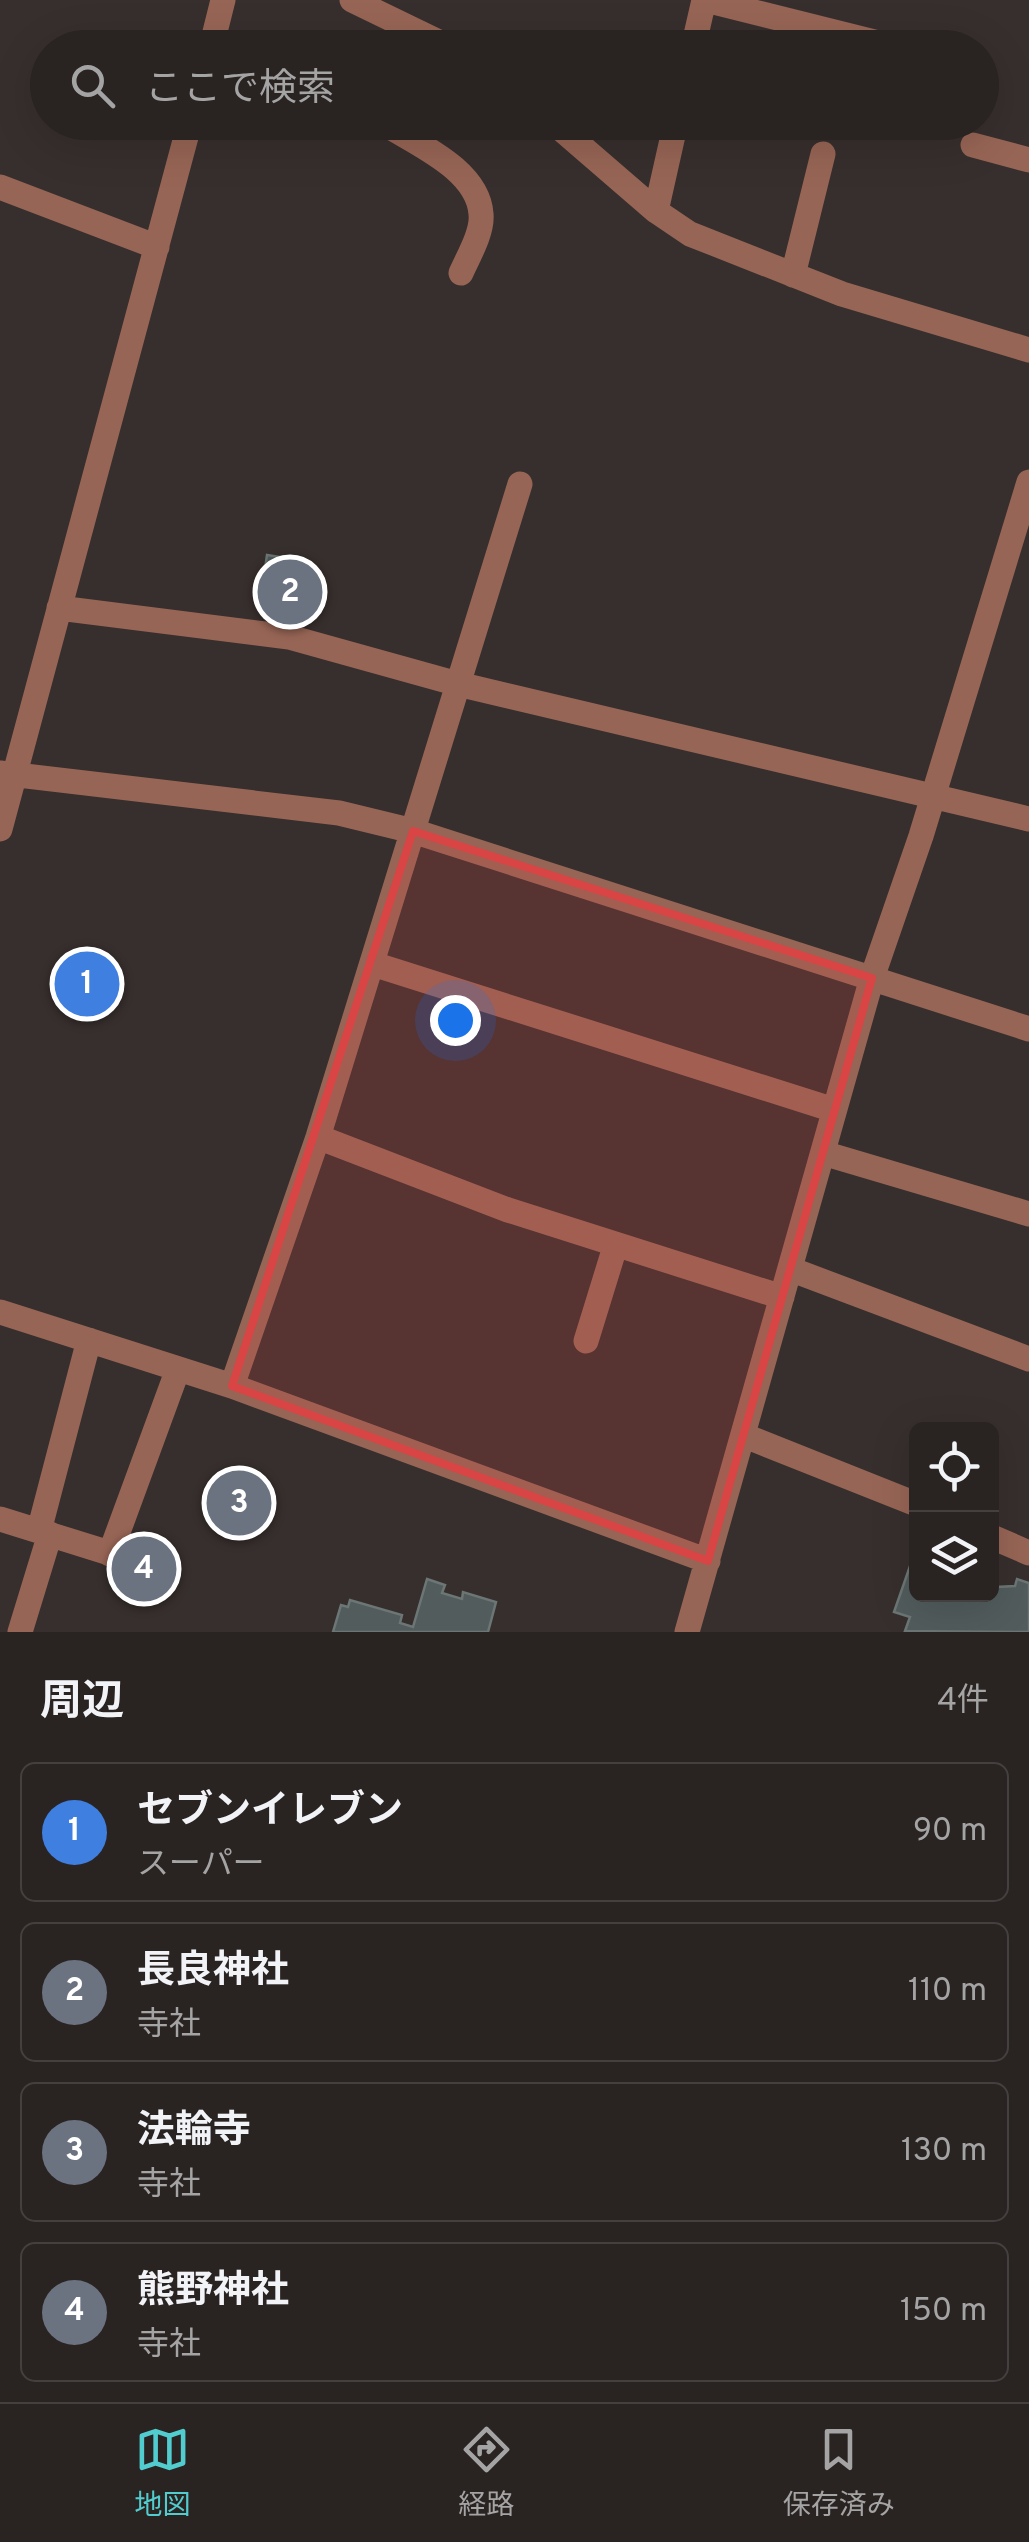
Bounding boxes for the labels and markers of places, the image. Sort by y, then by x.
pin: 2 [258,554,322,630]
pin: 1 [54,946,120,1022]
pin: 3 [206,1466,272,1540]
pin: 4 [112,1532,176,1606]

